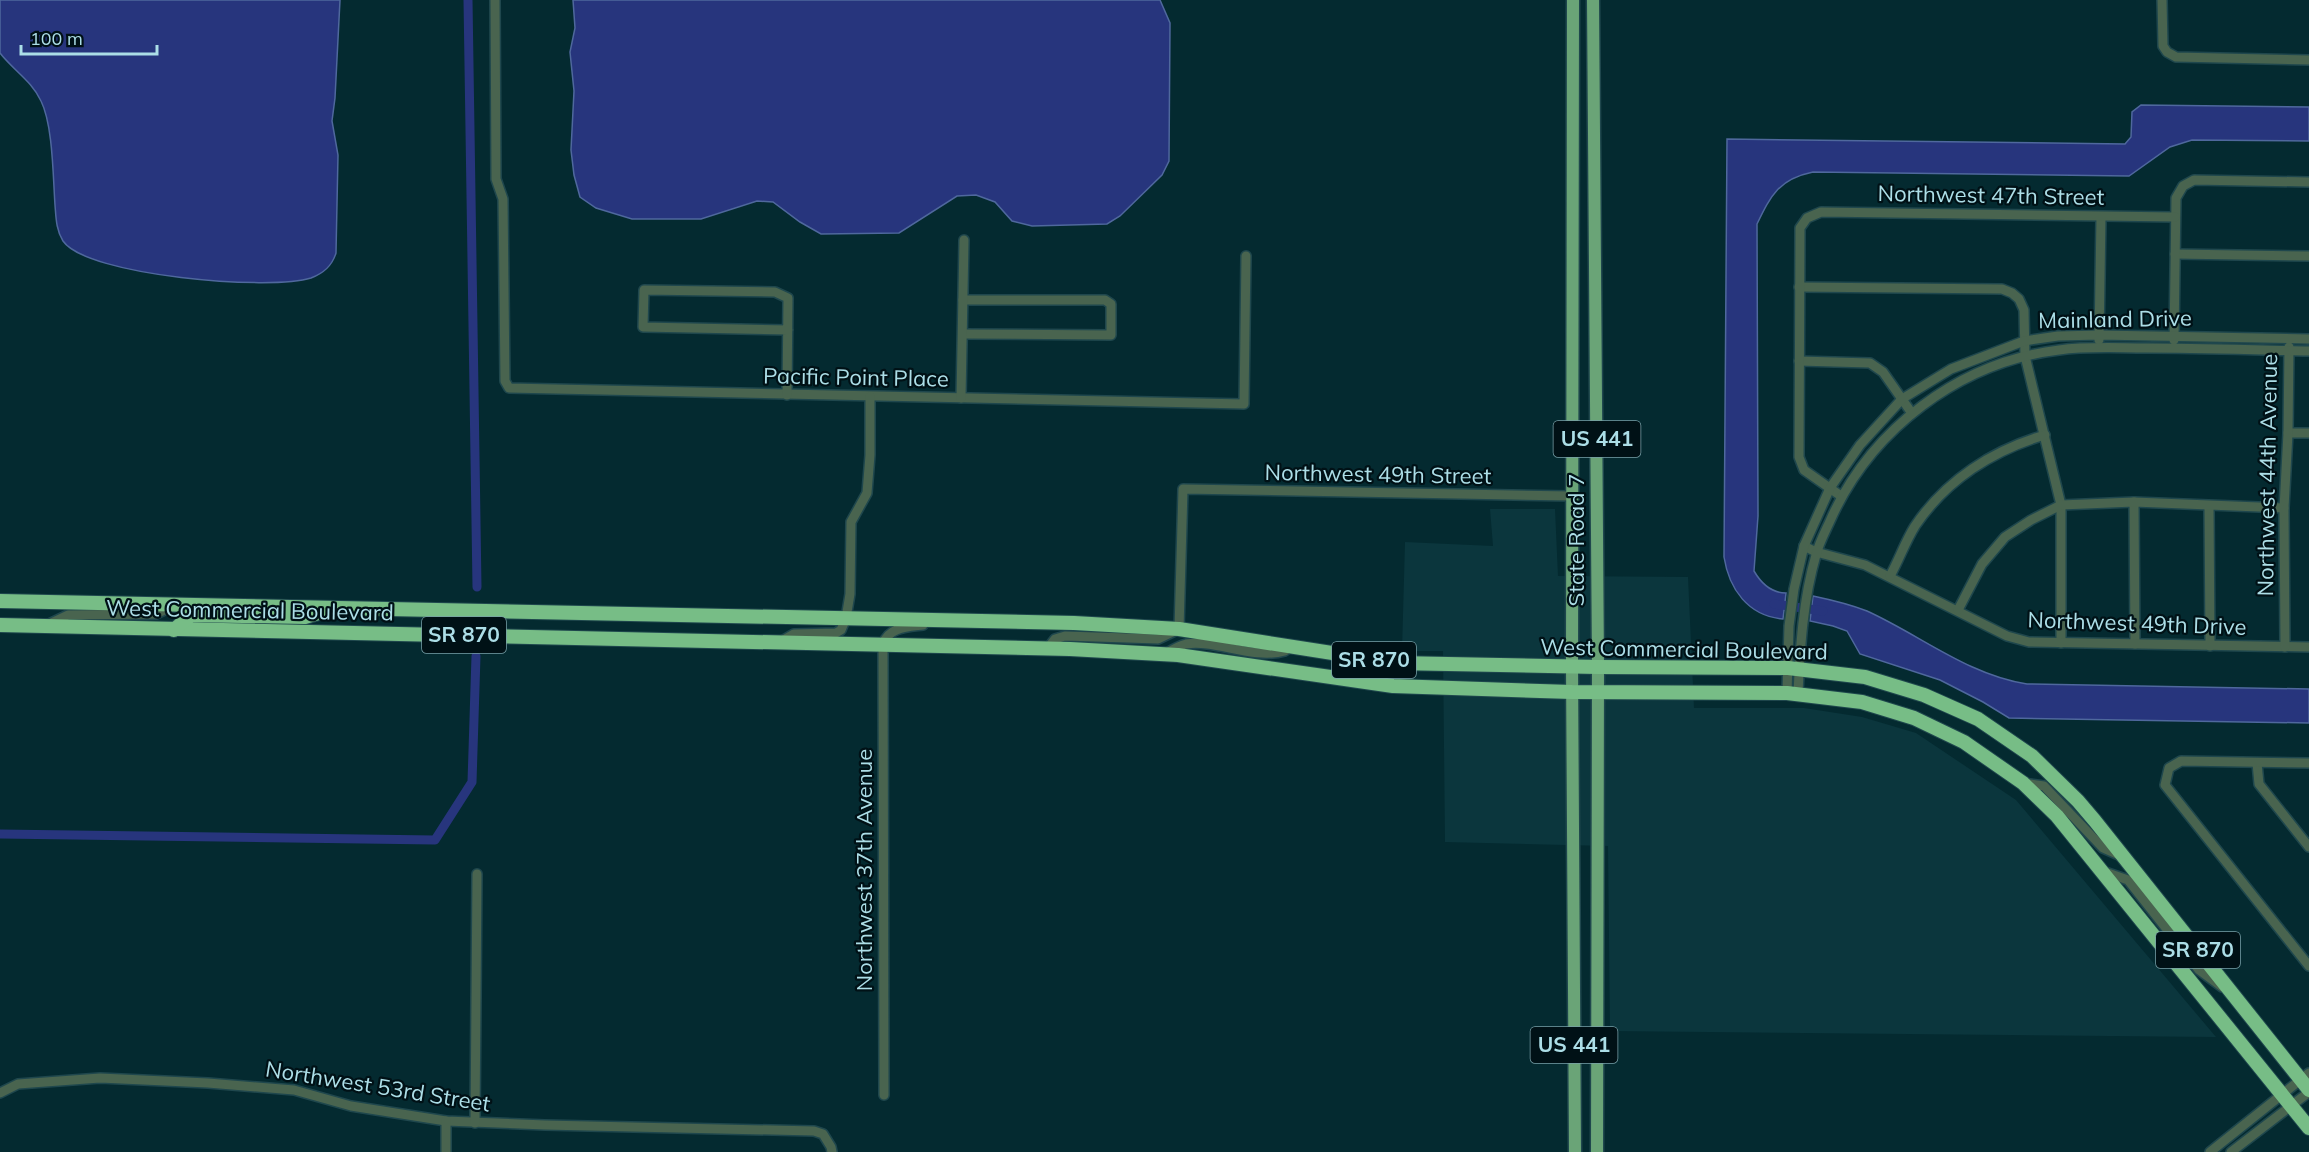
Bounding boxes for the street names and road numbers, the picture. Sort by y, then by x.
street label: Northwest 47th Street [1877,179,2105,211]
street label: Mainland Drive [2038,304,2192,334]
street label: Northwest 44th Avenue [2251,353,2283,597]
street label: Pacific Point Place [763,361,949,393]
road number: US 441 [1554,421,1640,457]
street label: Northwest 49th Street [1264,458,1492,490]
street label: State Road 7 [1562,474,1590,606]
street label: West Commercial Boulevard [106,593,394,627]
street label: Northwest 49th Drive [2027,605,2247,641]
road number: SR 870 [422,617,506,653]
street label: West Commercial Boulevard [1540,632,1828,666]
road number: SR 870 [1332,642,1416,678]
street label: Northwest 37th Avenue [850,749,878,991]
road number: SR 870 [2156,932,2240,968]
road number: US 441 [1530,1027,1618,1063]
street label: Northwest 53rd Street [264,1054,493,1118]

